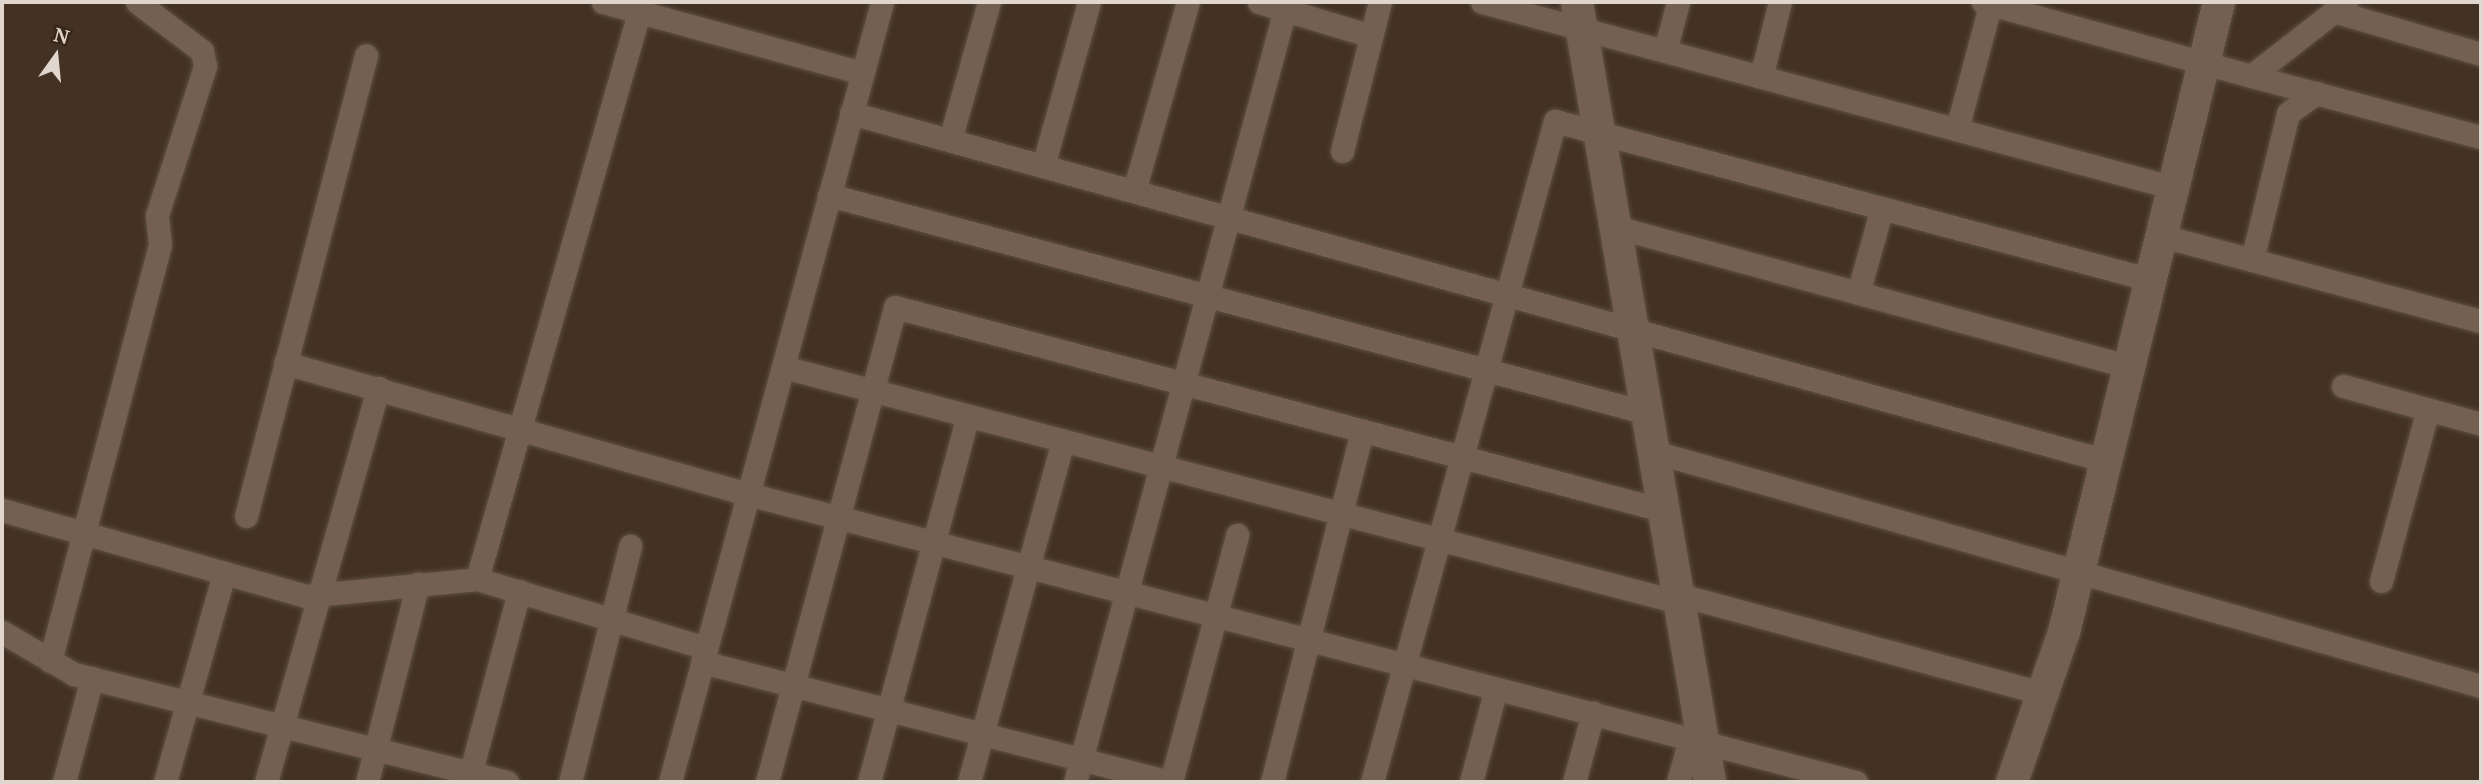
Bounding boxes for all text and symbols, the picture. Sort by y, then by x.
north arrow [21,21,91,91]
text: N [51,21,72,50]

